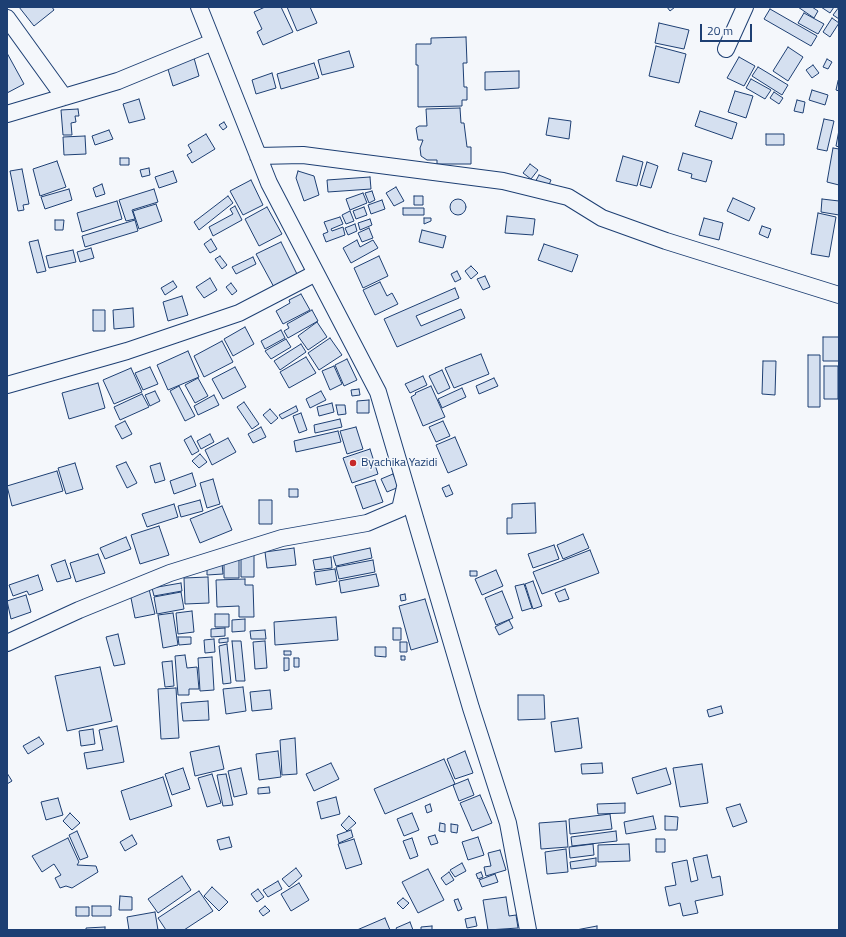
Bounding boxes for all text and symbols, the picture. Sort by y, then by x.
scale bar [702,16,754,42]
text: 20 m [707,21,733,40]
place label: Byachika Yazidi [361,456,437,470]
marker: Byachika Yazidi [348,458,358,468]

